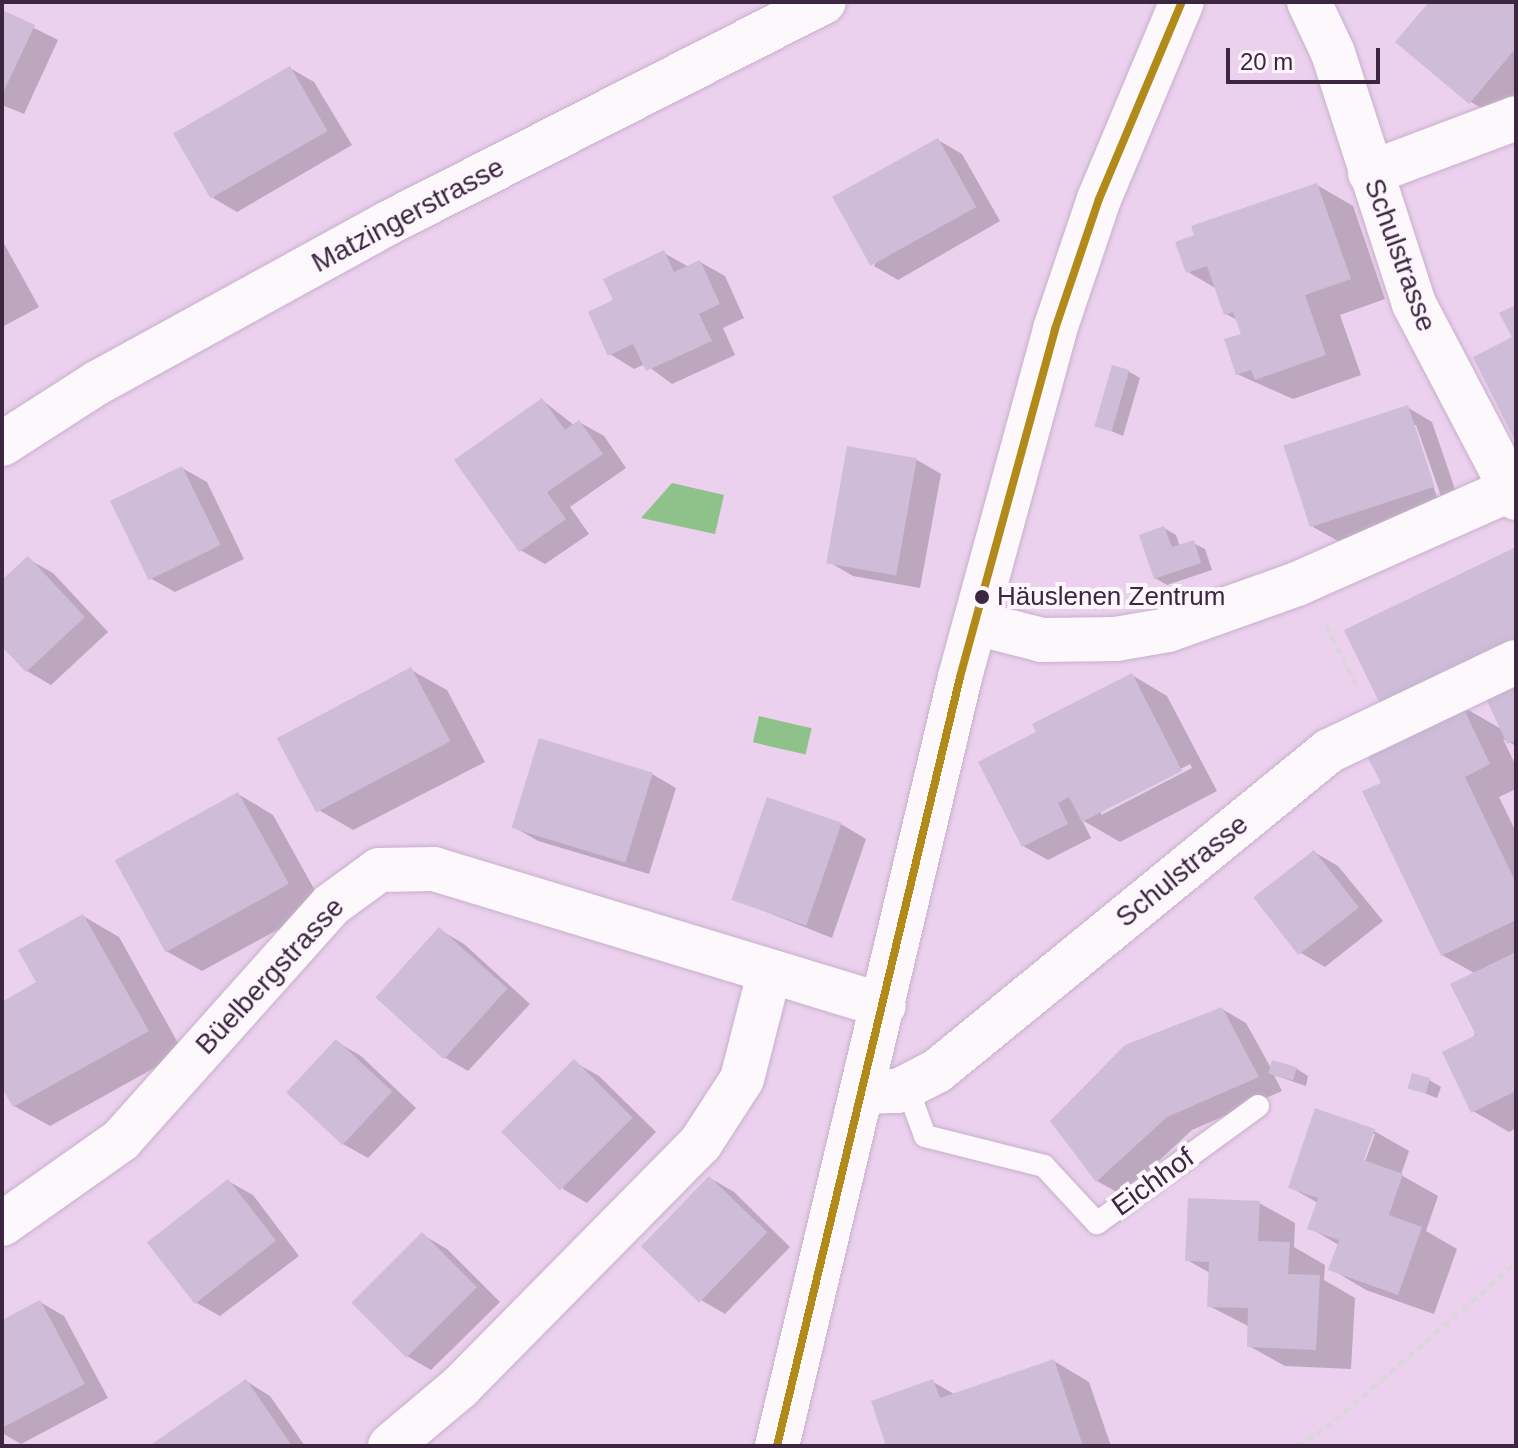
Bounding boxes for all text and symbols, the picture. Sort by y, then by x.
scale bar [1230,32,1384,82]
text: 20 m [1240,48,1293,75]
street label: Matzingerstrasse [306,150,510,280]
street label: Schulstrasse [1357,174,1443,336]
place label: Häuslenen Zentrum [997,581,1225,613]
marker: Häuslenen Zentrum [974,589,990,605]
street label: Schulstrasse [1109,808,1255,934]
street label: Büelbergstrasse [189,891,351,1061]
street label: Eichhof [1105,1141,1201,1223]

